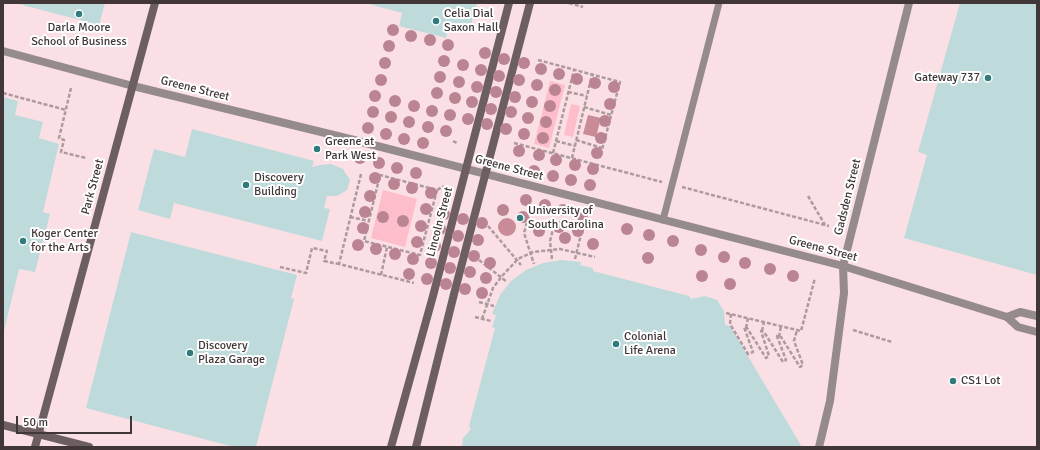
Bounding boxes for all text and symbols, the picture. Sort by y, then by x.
place label: Celia Dial Saxon Hall [444,7,499,35]
marker: Darla Moore School of Business [74,9,84,19]
marker: Celia Dial Saxon Hall [431,16,441,26]
place label: Darla Moore School of Business [31,21,127,49]
place label: Gateway 737 [914,71,980,85]
marker: Gateway 737 [983,73,993,83]
street label: Greene Street [159,74,231,104]
place label: Greene at Park West [325,135,376,163]
marker: Greene at Park West [312,144,322,154]
street label: Greene Street [473,152,545,184]
street label: Gadsden Street [832,157,864,237]
street label: Park Street [79,158,107,216]
place label: Discovery Building [254,171,304,199]
marker: Discovery Building [241,180,251,190]
street label: Lincoln Street [424,186,456,258]
place label: University of South Carolina [528,204,604,232]
marker: University of South Carolina [515,213,525,223]
place label: Koger Center for the Arts [31,227,98,255]
street label: Greene Street [787,233,859,265]
marker: Koger Center for the Arts [18,236,28,246]
place label: Colonial Life Arena [624,330,676,358]
place label: Discovery Plaza Garage [198,339,265,367]
marker: Colonial Life Arena [611,339,621,349]
marker: Discovery Plaza Garage [185,348,195,358]
place label: CS1 Lot [961,374,1000,388]
marker: CS1 Lot [948,376,958,386]
scale bar [18,408,134,434]
text: 50 m [23,415,48,430]

